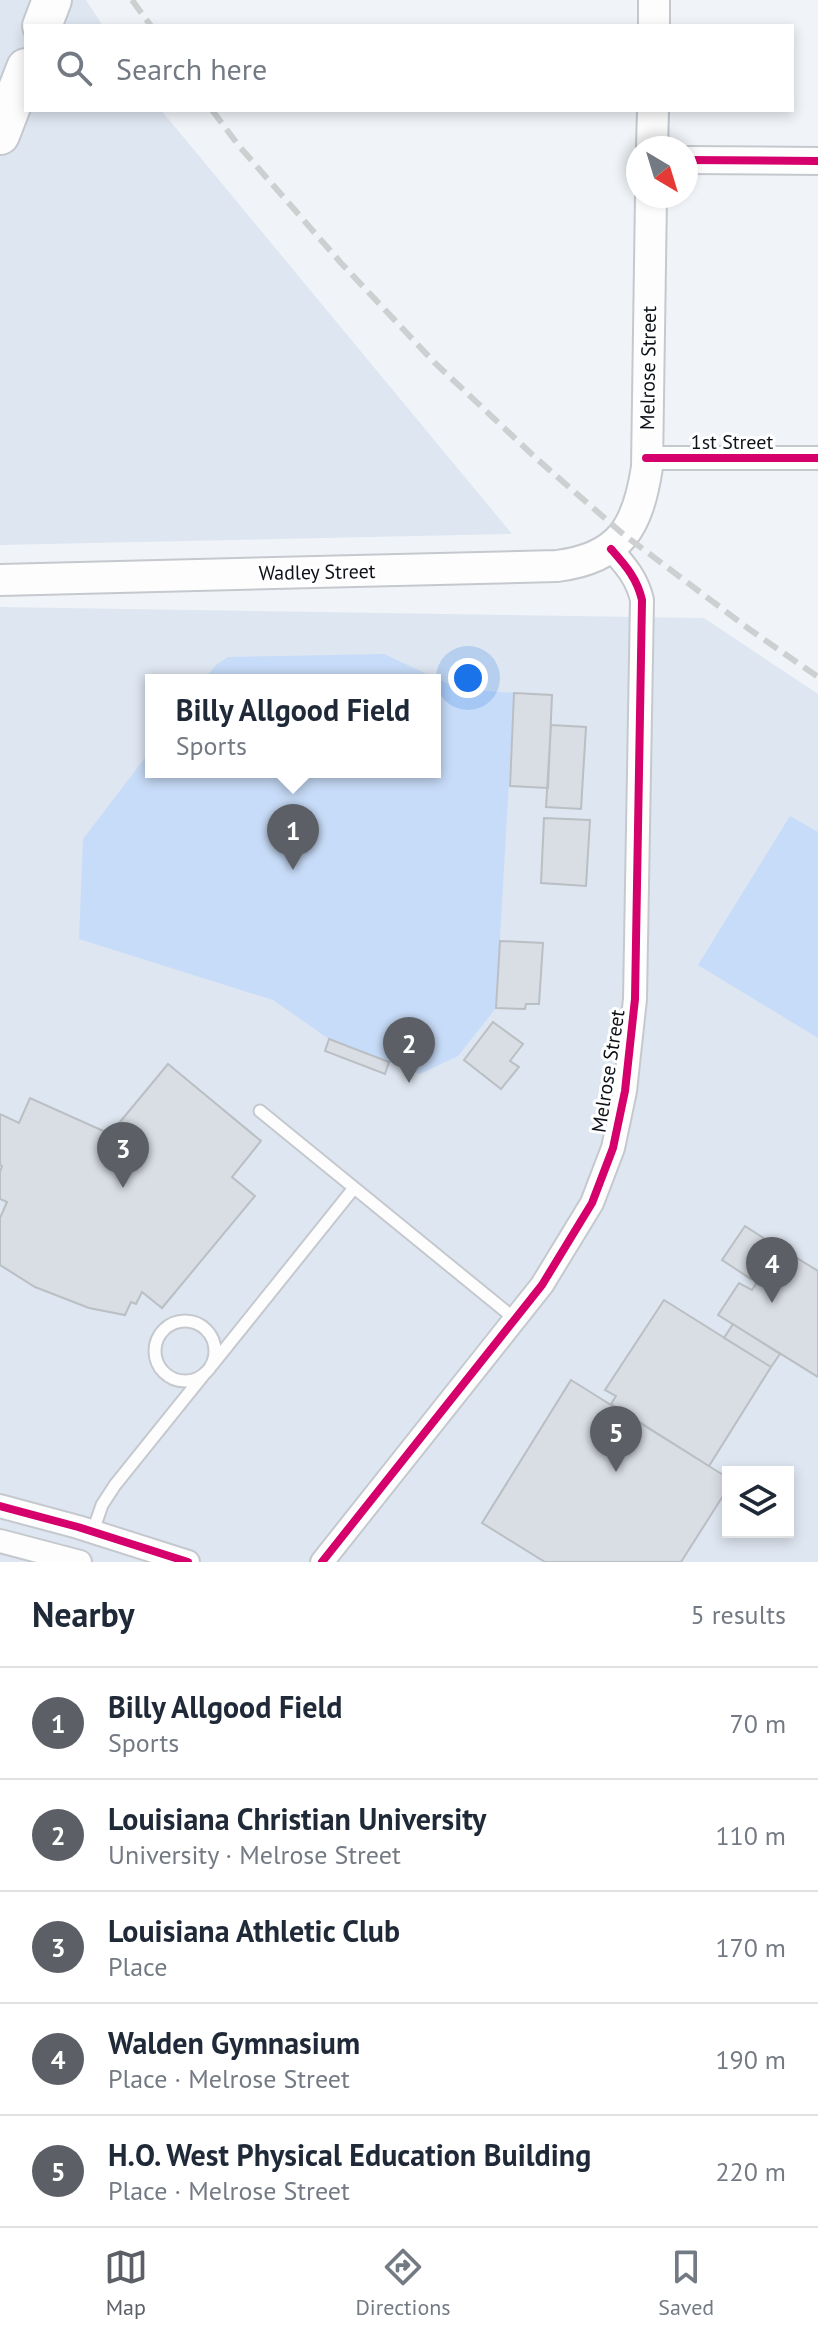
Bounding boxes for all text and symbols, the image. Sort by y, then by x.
search box [24,24,794,112]
icon: search [52,46,96,90]
text: Search here [116,49,267,88]
north arrow [626,136,698,208]
street label: Melrose Street [634,305,662,430]
street label: 1st Street [691,429,773,455]
street label: Wadley Street [258,558,376,586]
your location [448,658,488,698]
popup [145,674,441,778]
text: Billy Allgood Field [176,690,410,729]
text: Sports [176,729,247,762]
pin: 1 [267,804,319,870]
street label: Melrose Street [585,1007,631,1134]
pin: 2 [383,1017,435,1083]
pin: 3 [97,1122,149,1188]
pin: 4 [746,1237,798,1303]
pin: 5 [590,1406,642,1472]
map controls [722,1466,794,1538]
button: layers [722,1466,794,1538]
text: Nearby [32,1592,134,1636]
text: 5 results [691,1598,786,1631]
text: Billy Allgood Field [108,1687,342,1726]
text: 1 [51,1707,65,1740]
text: 70 m [730,1707,786,1740]
text: Sports [108,1726,179,1759]
text: Louisiana Christian University [108,1799,486,1838]
text: 2 [51,1819,65,1852]
text: 110 m [715,1819,786,1852]
text: University · Melrose Street [108,1838,401,1871]
text: Louisiana Athletic Club [108,1911,400,1950]
text: 3 [51,1931,65,1964]
text: 170 m [715,1931,786,1964]
text: Place [108,1950,167,1983]
text: Walden Gymnasium [108,2023,360,2062]
text: 4 [51,2043,65,2076]
text: 190 m [715,2043,786,2076]
text: Place · Melrose Street [108,2062,350,2095]
text: H.O. West Physical Education Building [108,2135,591,2174]
text: 5 [51,2155,65,2188]
text: 220 m [715,2155,786,2188]
text: Place · Melrose Street [108,2174,350,2207]
tab: Map [104,2245,148,2321]
tab: Directions [355,2245,451,2321]
tab: Saved [658,2245,714,2321]

